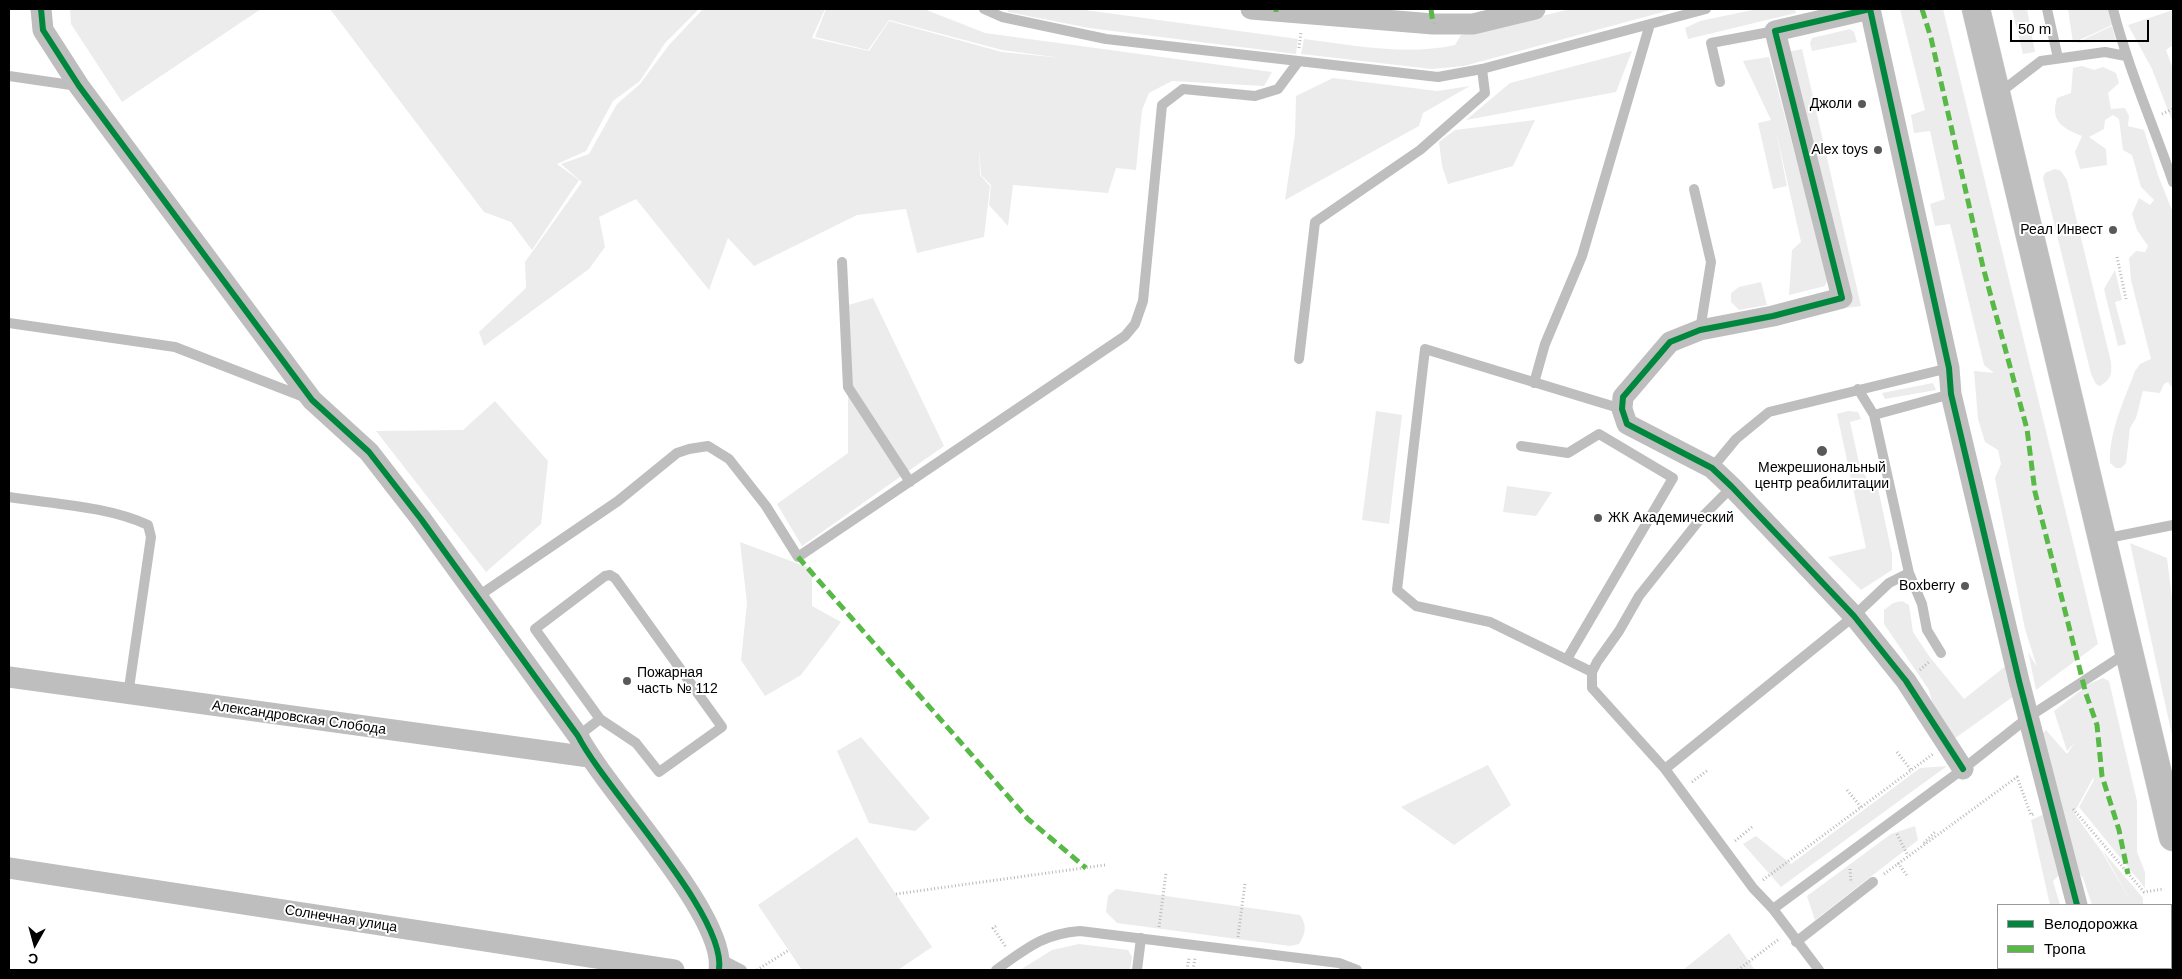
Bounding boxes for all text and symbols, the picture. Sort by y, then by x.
scale bar [2012,10,2151,42]
text: 50 m [2018,20,2051,37]
place label: Джоли [1810,96,1852,112]
marker: Джоли [1856,98,1868,110]
place label: Alex toys [1811,142,1868,158]
marker: Alex toys [1872,144,1884,156]
place label: Реал Инвест [2020,222,2103,238]
marker: Реал Инвест [2107,224,2119,236]
marker: Межрешиональный центр реабилитации [1815,444,1829,458]
place label: Межрешиональный центр реабилитации [1755,460,1889,492]
place label: ЖК Академический [1608,510,1734,526]
marker: ЖК Академический [1592,512,1604,524]
place label: Boxberry [1899,578,1955,594]
marker: Boxberry [1959,580,1971,592]
place label: Пожарная часть № 112 [637,665,718,698]
marker: Пожарная часть № 112 [621,675,633,687]
street label: Александровская Слобода [211,697,387,739]
street label: Солнечная улица [284,902,398,936]
legend [1997,904,2172,969]
text: Велодорожка [2044,915,2138,932]
north arrow [10,919,60,969]
text: Тропа [2044,940,2085,957]
text: С [27,950,39,967]

